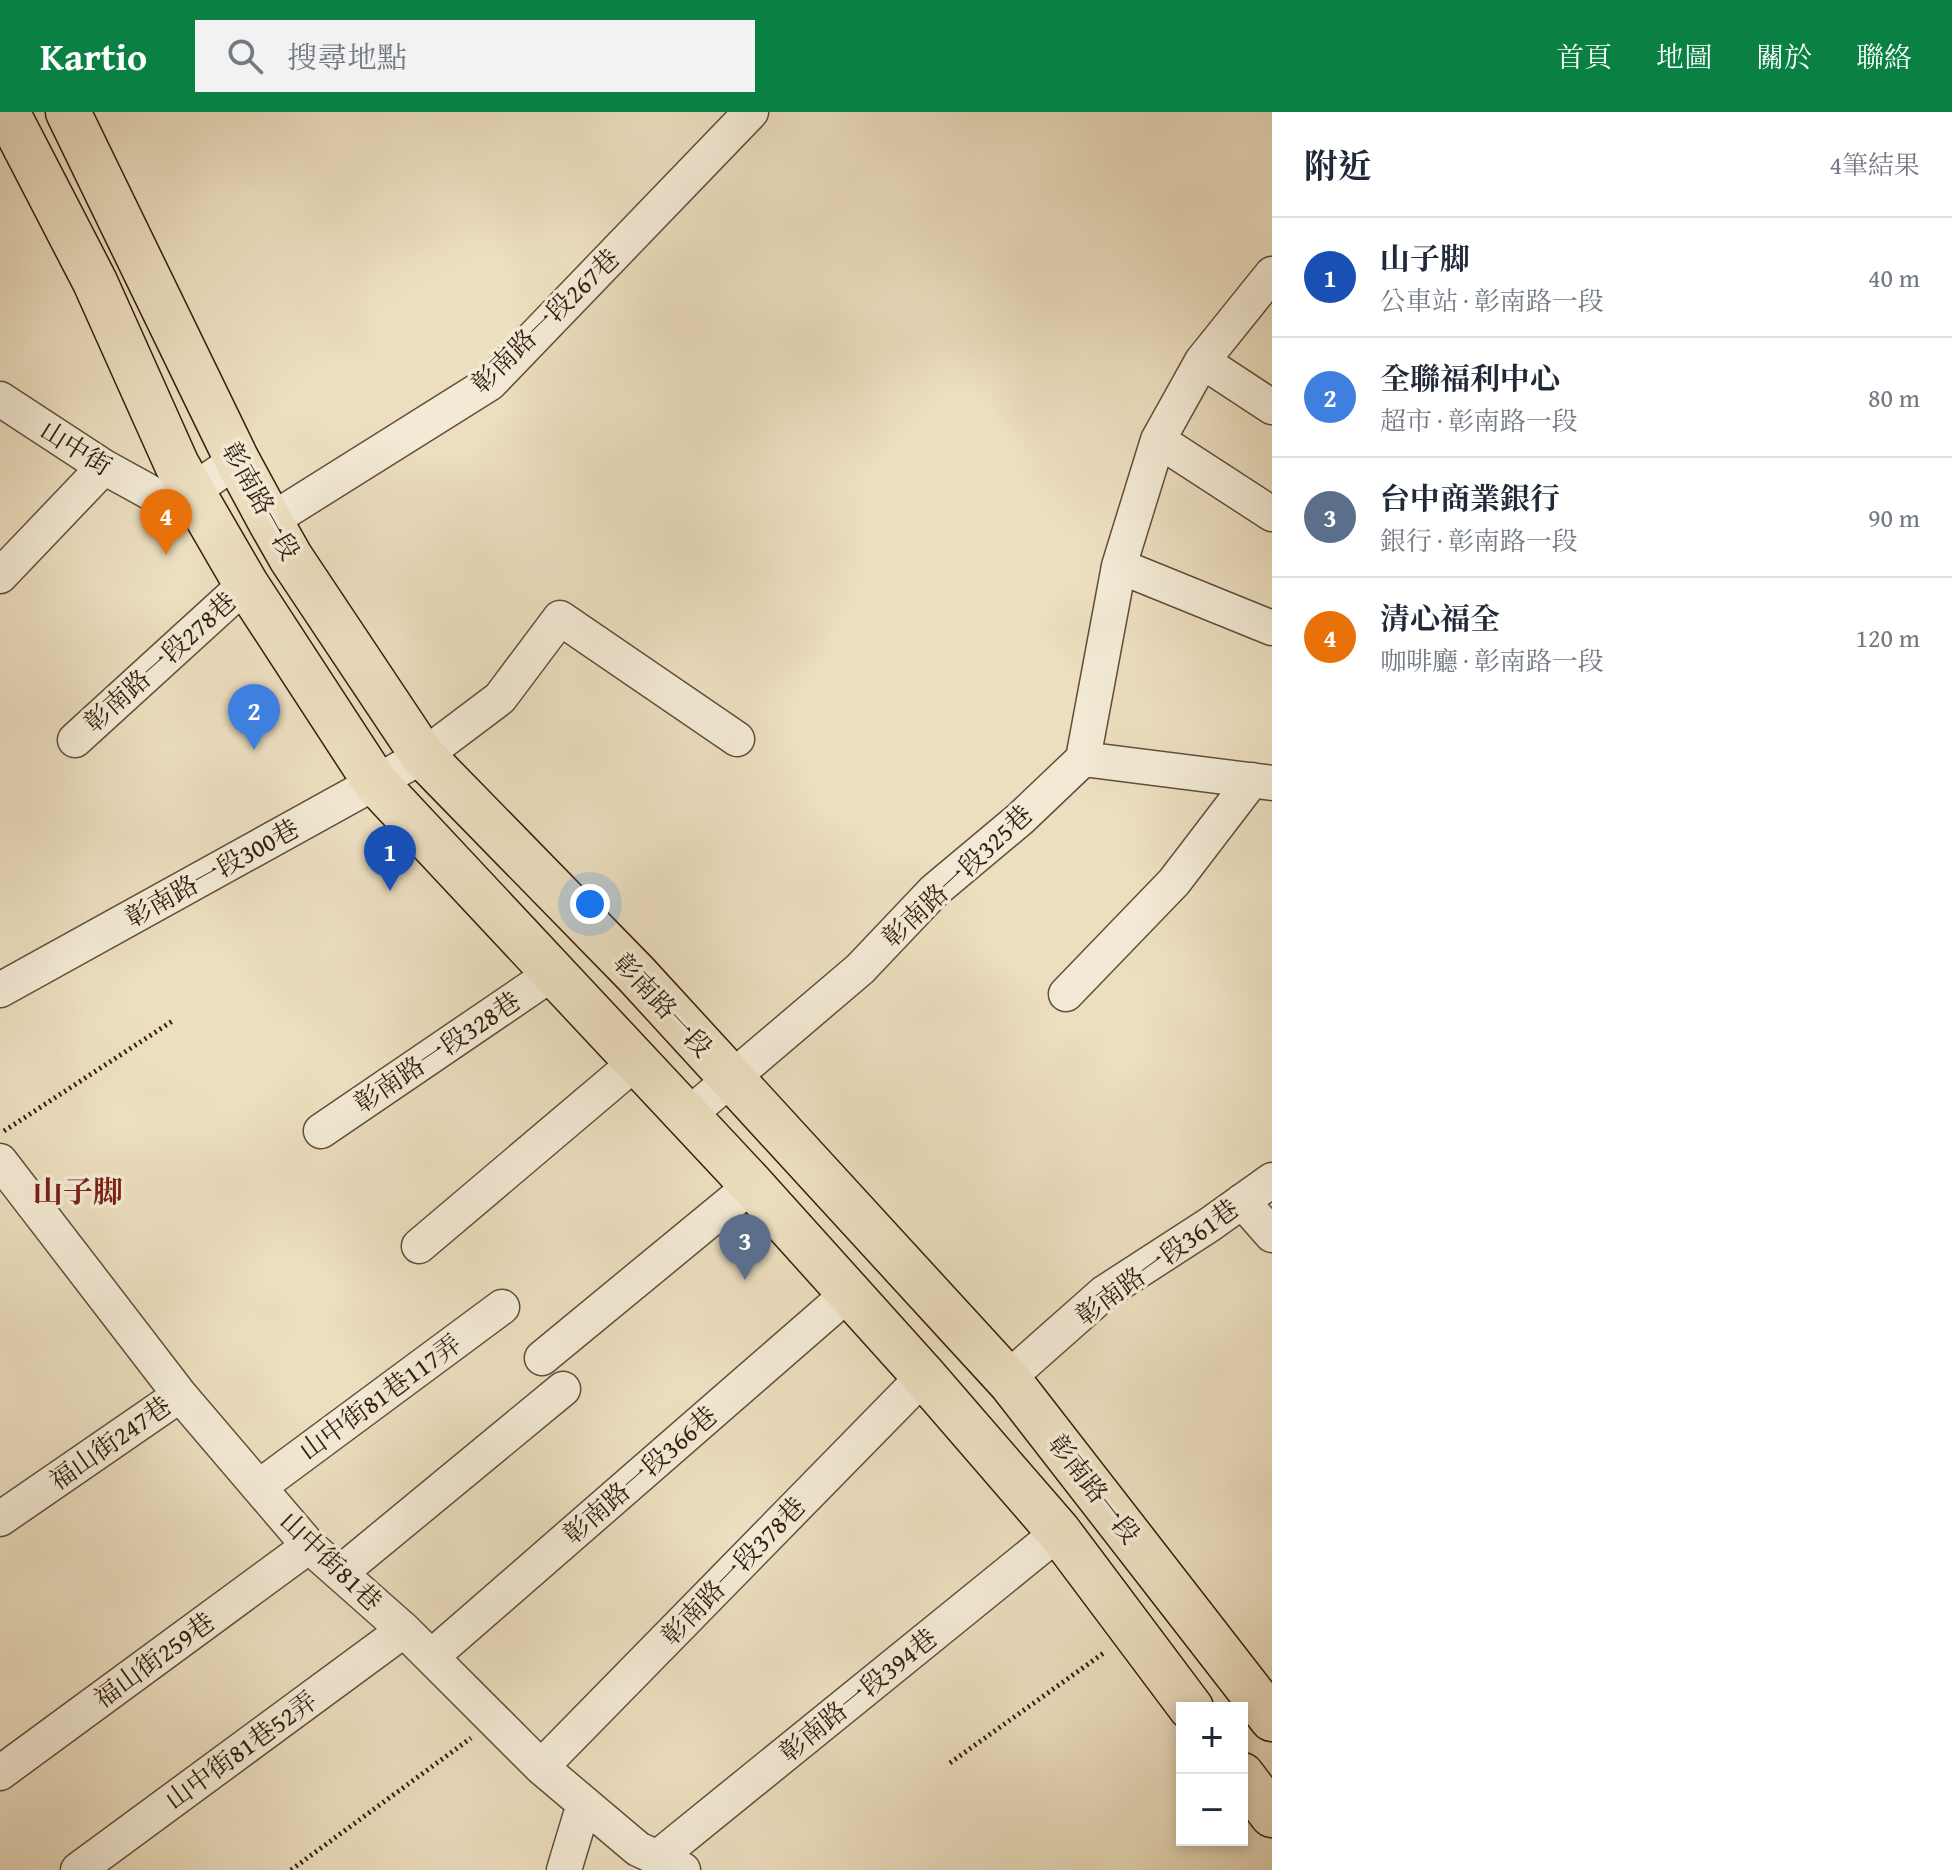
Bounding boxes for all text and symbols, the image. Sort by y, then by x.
search box [195,20,755,92]
text: Kartio [40,28,147,84]
icon: search [223,34,267,78]
text: 搜尋地點 [287,35,407,79]
text: 首頁 [1556,36,1612,77]
text: 地圖 [1656,36,1712,77]
text: 關於 [1756,36,1812,77]
text: 聯絡 [1856,36,1912,77]
text: 附近 [1304,141,1372,190]
text: 4筆結果 [1829,145,1920,184]
text: 山子脚 [1380,236,1470,280]
street label: 彰南路一段267巷 [461,239,628,402]
text: 1 [1323,258,1337,297]
text: 40 m [1868,258,1920,297]
text: 公車站 · 彰南路一段 [1380,281,1604,320]
text: 全聯福利中心 [1380,356,1560,400]
text: 2 [1323,378,1337,417]
text: 80 m [1868,378,1920,417]
text: 超市 · 彰南路一段 [1380,401,1578,440]
street label: 山中街 [33,410,120,485]
street label: 彰南路一段 [213,434,310,567]
text: 台中商業銀行 [1380,476,1560,520]
pin: 4 [140,489,192,555]
text: 3 [1323,498,1337,537]
text: 90 m [1868,498,1920,537]
text: 銀行 · 彰南路一段 [1380,521,1578,560]
street label: 彰南路一段278巷 [75,582,245,741]
text: 清心福全 [1380,596,1500,640]
text: 4 [1323,618,1337,657]
text: 120 m [1855,618,1920,657]
text: 咖啡廳 · 彰南路一段 [1380,641,1604,680]
pin: 2 [228,684,280,750]
street label: 彰南路一段325巷 [873,795,1041,956]
street label: 彰南路一段300巷 [118,809,306,937]
pin: 1 [364,825,416,891]
your location [570,884,610,924]
street label: 彰南路一段 [605,944,722,1066]
street label: 彰南路一段328巷 [346,981,528,1122]
district label: 山子脚 [33,1169,123,1213]
street label: 彰南路一段361巷 [1067,1189,1246,1334]
pin: 3 [719,1214,771,1280]
street label: 山中街81巷117弄 [290,1324,469,1469]
street label: 福山街247巷 [41,1386,179,1499]
street label: 彰南路一段366巷 [554,1396,726,1553]
street label: 彰南路一段 [1039,1425,1150,1552]
street label: 彰南路一段378巷 [651,1487,814,1654]
street label: 山中街81巷 [271,1502,391,1619]
street label: 福山街259巷 [85,1602,222,1717]
street label: 彰南路一段394巷 [770,1619,945,1771]
street label: 山中街81巷52弄 [156,1681,325,1818]
map controls [1176,1702,1248,1846]
button: + [1176,1702,1248,1774]
button: − [1176,1774,1248,1846]

